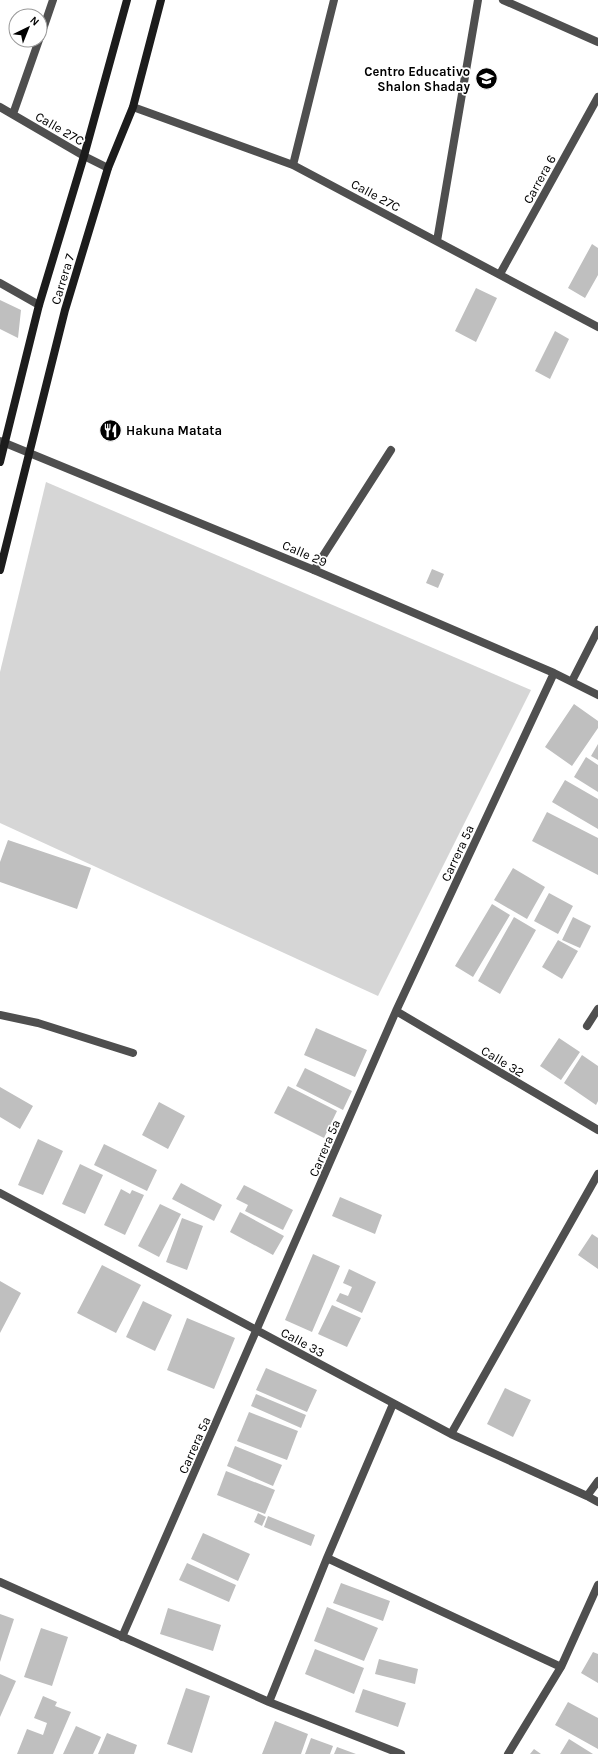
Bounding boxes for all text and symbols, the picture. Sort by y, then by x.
north arrow [8,8,48,48]
text: N [27,14,42,28]
place label: Centro Educativo Shalon Shaday [364,64,470,94]
school or university icon: Centro Educativo Shalon Shaday [473,65,499,91]
street label: Calle 27C [33,108,87,148]
street label: Carrera 6 [520,152,559,206]
street label: Calle 27C [349,176,403,215]
street label: Carrera 7 [48,252,77,306]
restaurant icon: Hakuna Matata [97,417,123,443]
place label: Hakuna Matata [126,423,222,438]
street label: Calle 29 [280,537,329,570]
street label: Carrera 5a [438,823,477,884]
street label: Calle 32 [479,1043,527,1080]
street label: Carrera 5a [306,1117,343,1179]
street label: Calle 33 [278,1325,327,1360]
street label: Carrera 5a [175,1414,214,1476]

